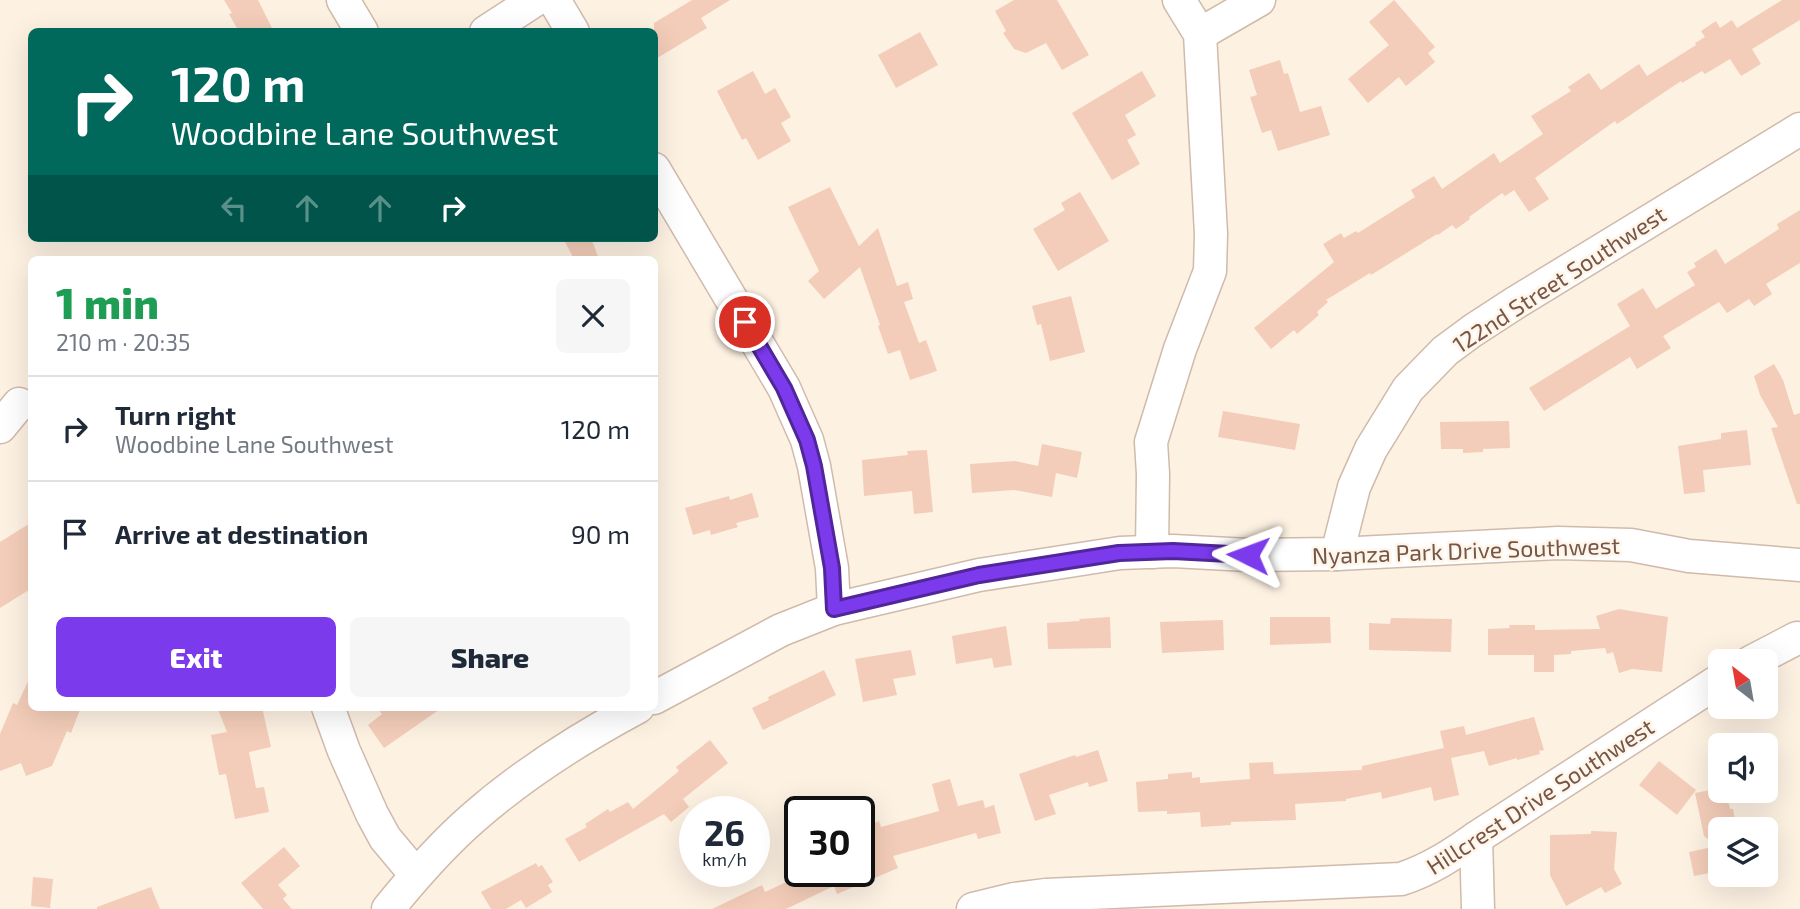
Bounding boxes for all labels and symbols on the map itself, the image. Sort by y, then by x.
street label: 122nd Street Southwest [1447,199,1671,358]
pin [715,292,775,352]
position arrow [1211,518,1285,592]
street label: Nyanza Park Drive Southwest [1311,531,1621,569]
north arrow [1708,649,1778,719]
street label: Hillcrest Drive Southwest [1421,712,1659,880]
speed limit sign: 30 [784,796,875,887]

